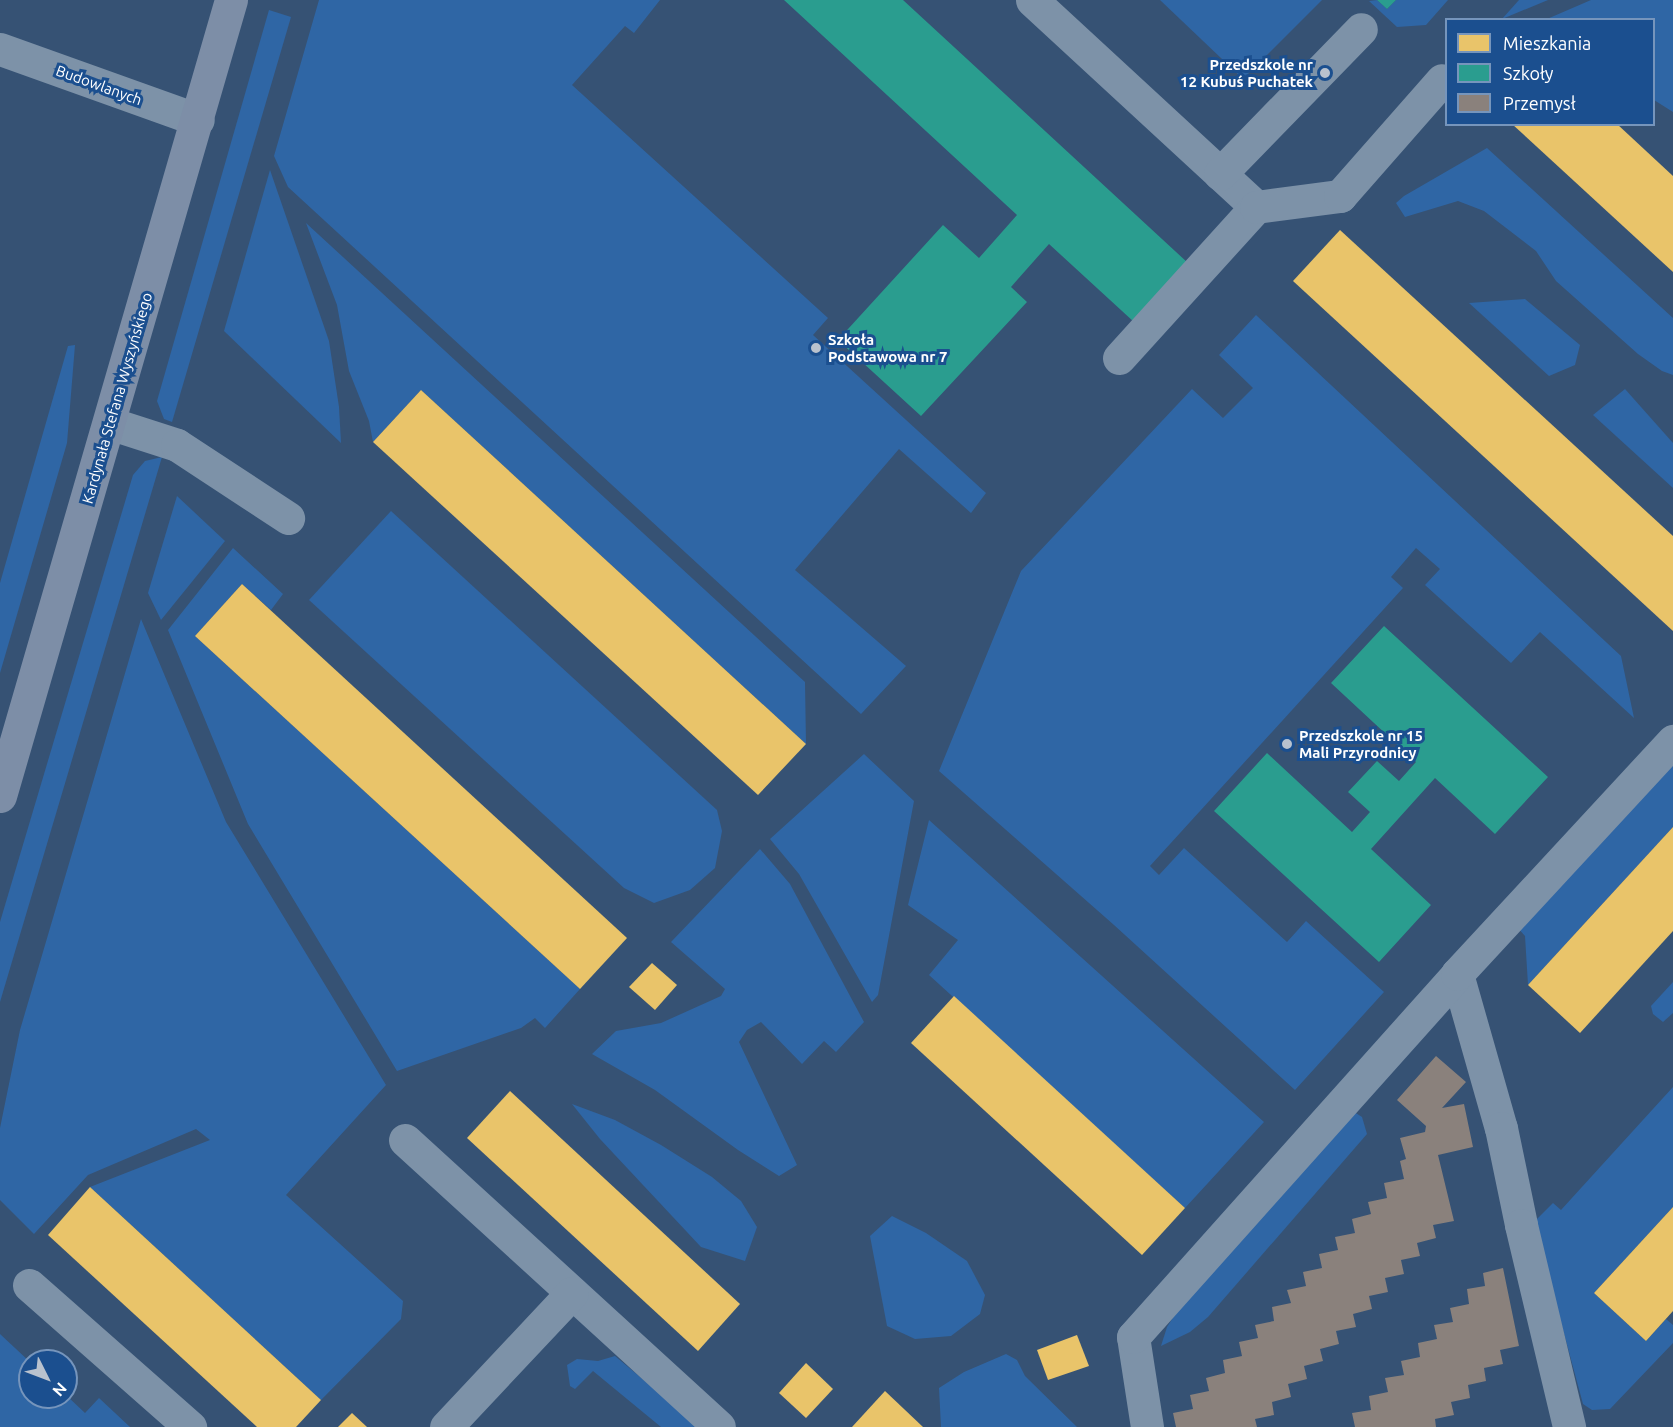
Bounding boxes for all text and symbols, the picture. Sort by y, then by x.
legend [1445,18,1655,126]
text: Mieszkania [1503,33,1591,53]
place label: Przedszkole nr 12 Kubuś Puchatek [1180,55,1313,90]
street label: Budowlanych [54,61,144,109]
text: Szkoły [1503,63,1553,83]
marker: Przedszkole nr 12 Kubuś Puchatek [1318,66,1332,80]
text: Przemysł [1503,93,1576,113]
street label: Kardynała Stefana Wyszyńskiego [78,290,156,506]
place label: Szkoła Podstawowa nr 7 [828,330,947,365]
marker: Szkoła Podstawowa nr 7 [809,341,823,355]
place label: Przedszkole nr 15 Mali Przyrodnicy [1299,726,1423,761]
marker: Przedszkole nr 15 Mali Przyrodnicy [1280,737,1294,751]
north arrow [18,1349,78,1409]
text: N [49,1379,71,1400]

